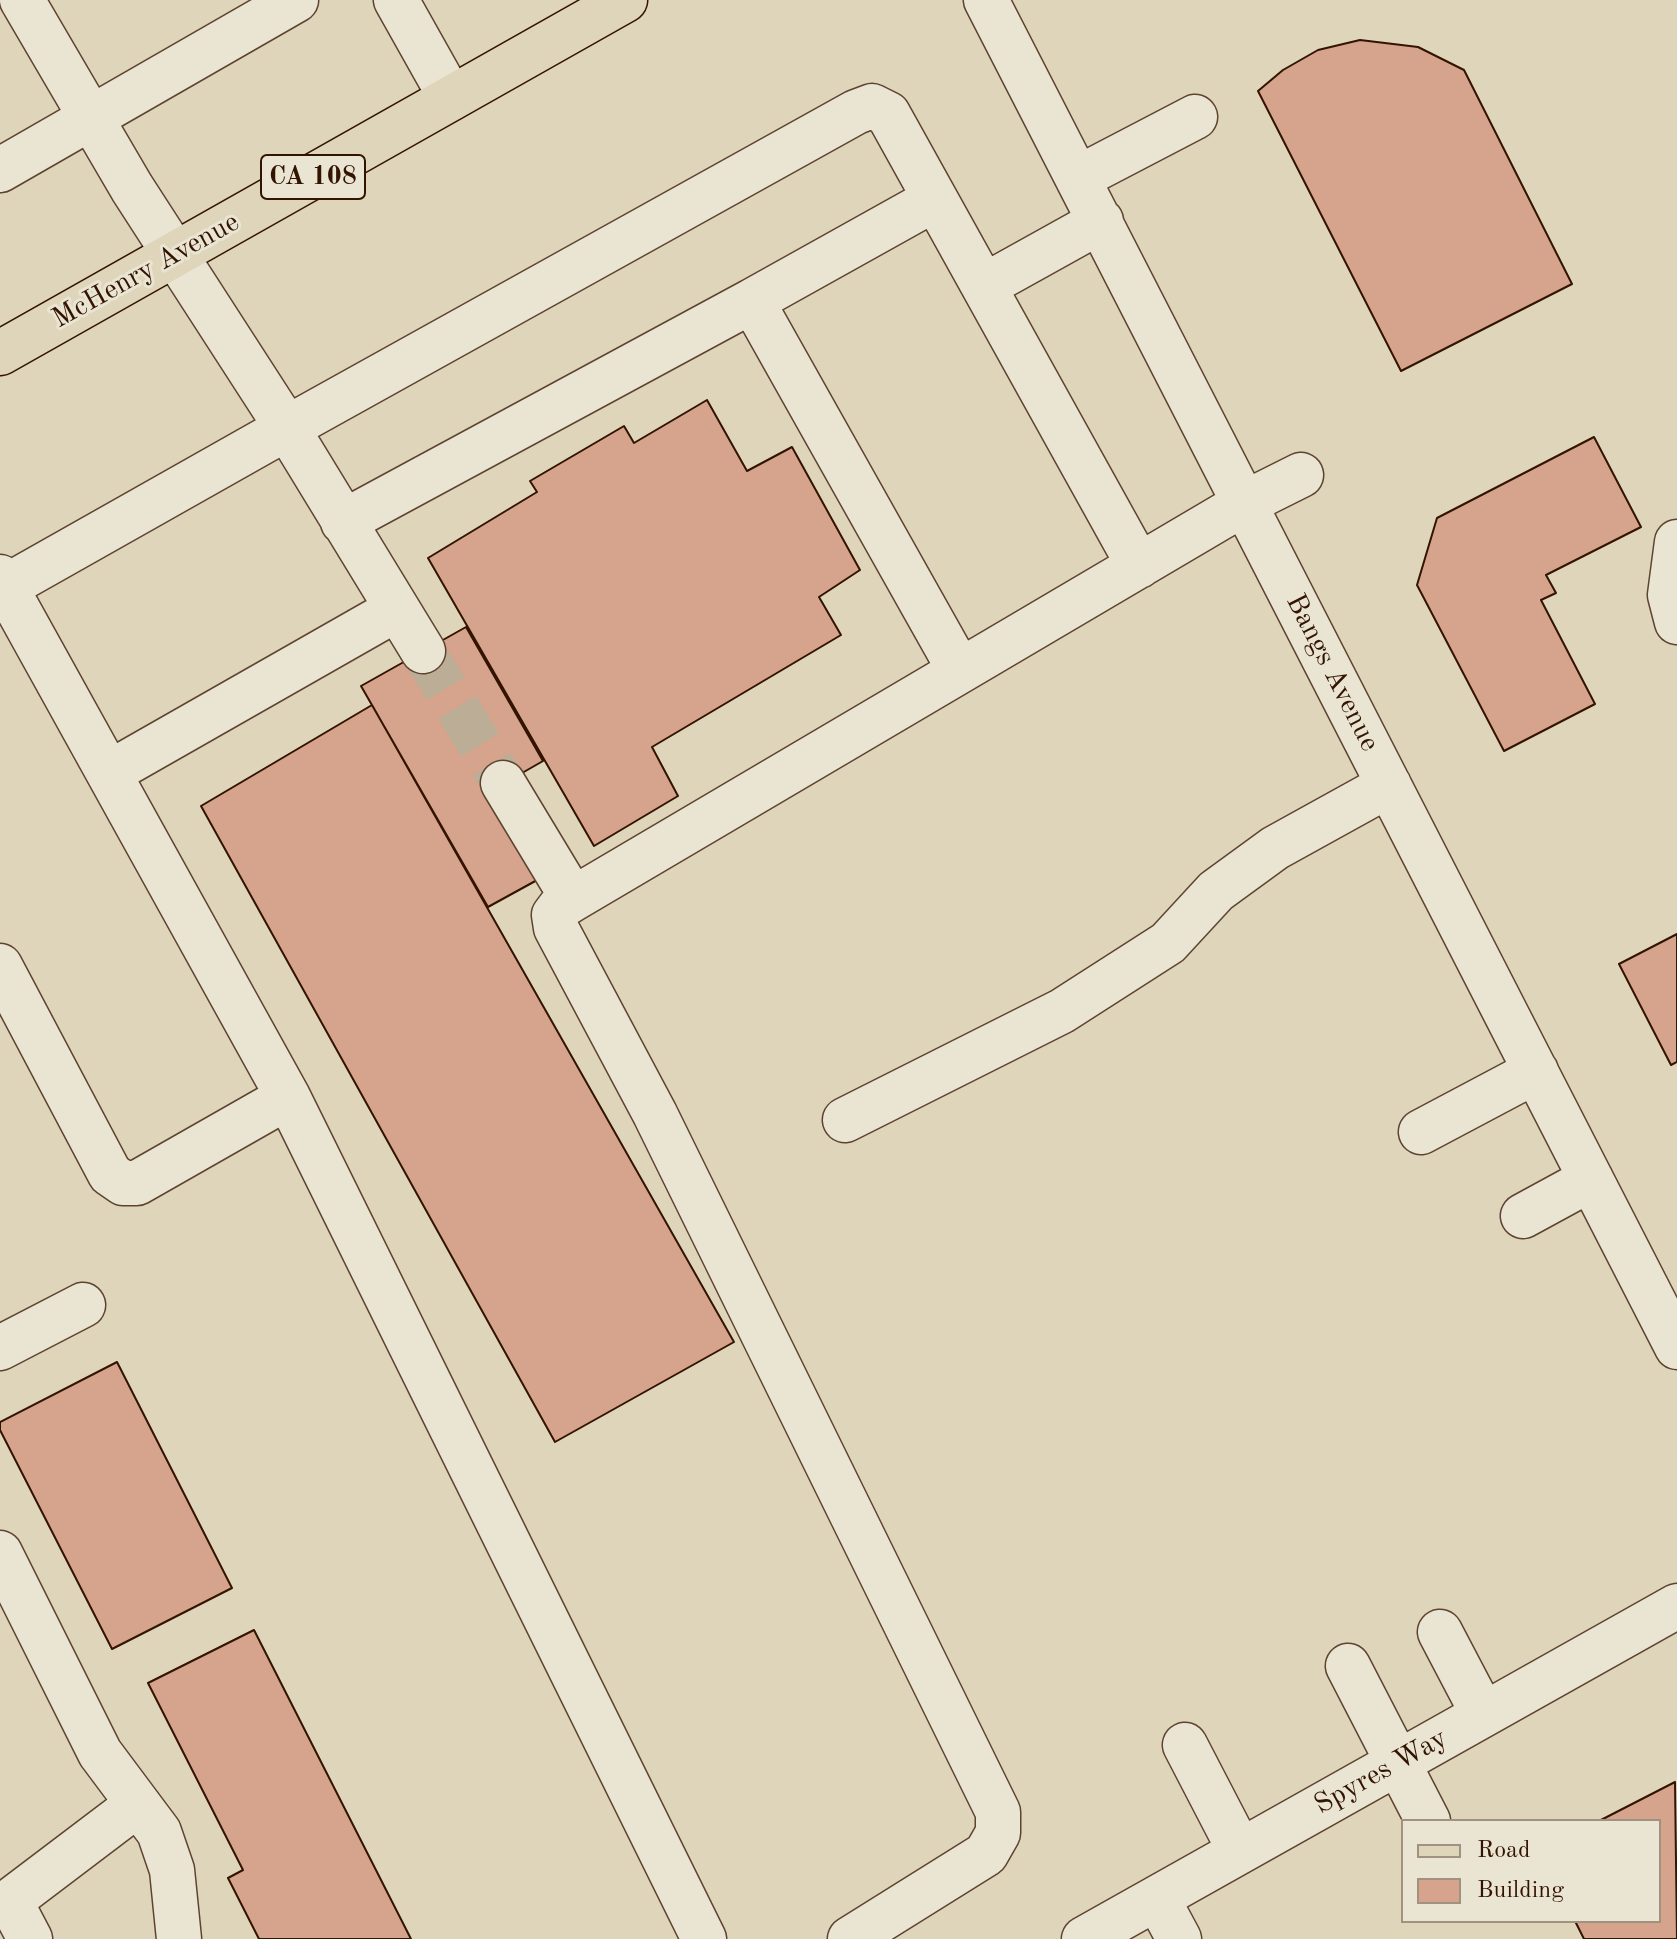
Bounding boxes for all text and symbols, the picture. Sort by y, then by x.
road number: CA 108 [261,155,365,199]
street label: McHenry Avenue [47,206,245,336]
street label: Bangs Avenue [1278,589,1386,757]
street label: Spyres Way [1309,1722,1453,1822]
legend [1401,1819,1661,1923]
text: Road [1477,1839,1530,1863]
text: Building [1477,1879,1564,1903]

